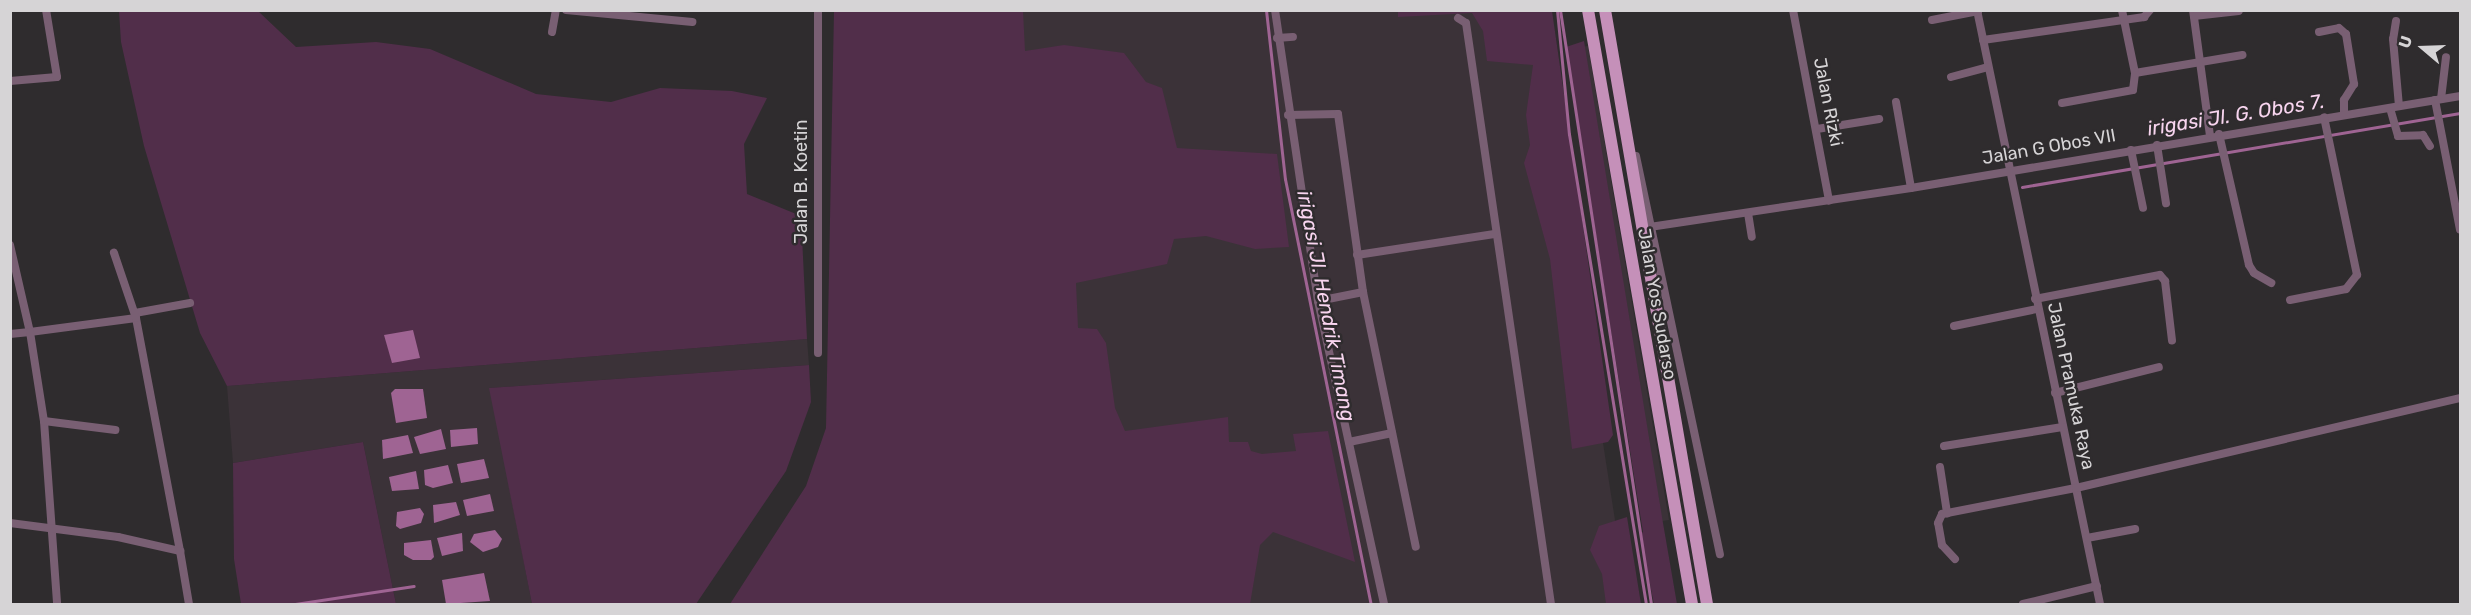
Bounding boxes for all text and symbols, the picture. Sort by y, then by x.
north arrow [2393,18,2453,78]
text: U [2395,33,2416,51]
street label: Jalan Rizki [1809,56,1847,148]
water label: irigasi Jl. G. Obos 7. [2146,89,2326,141]
street label: Jalan B. Koetin [790,120,812,244]
street label: Jalan G Obos VII [1980,125,2118,169]
water label: irigasi Jl. Hendrik Timang [1292,188,1360,424]
street label: Jalan Yos Sudarso [1633,226,1681,382]
street label: Jalan Pramuka Raya [2043,300,2099,472]

